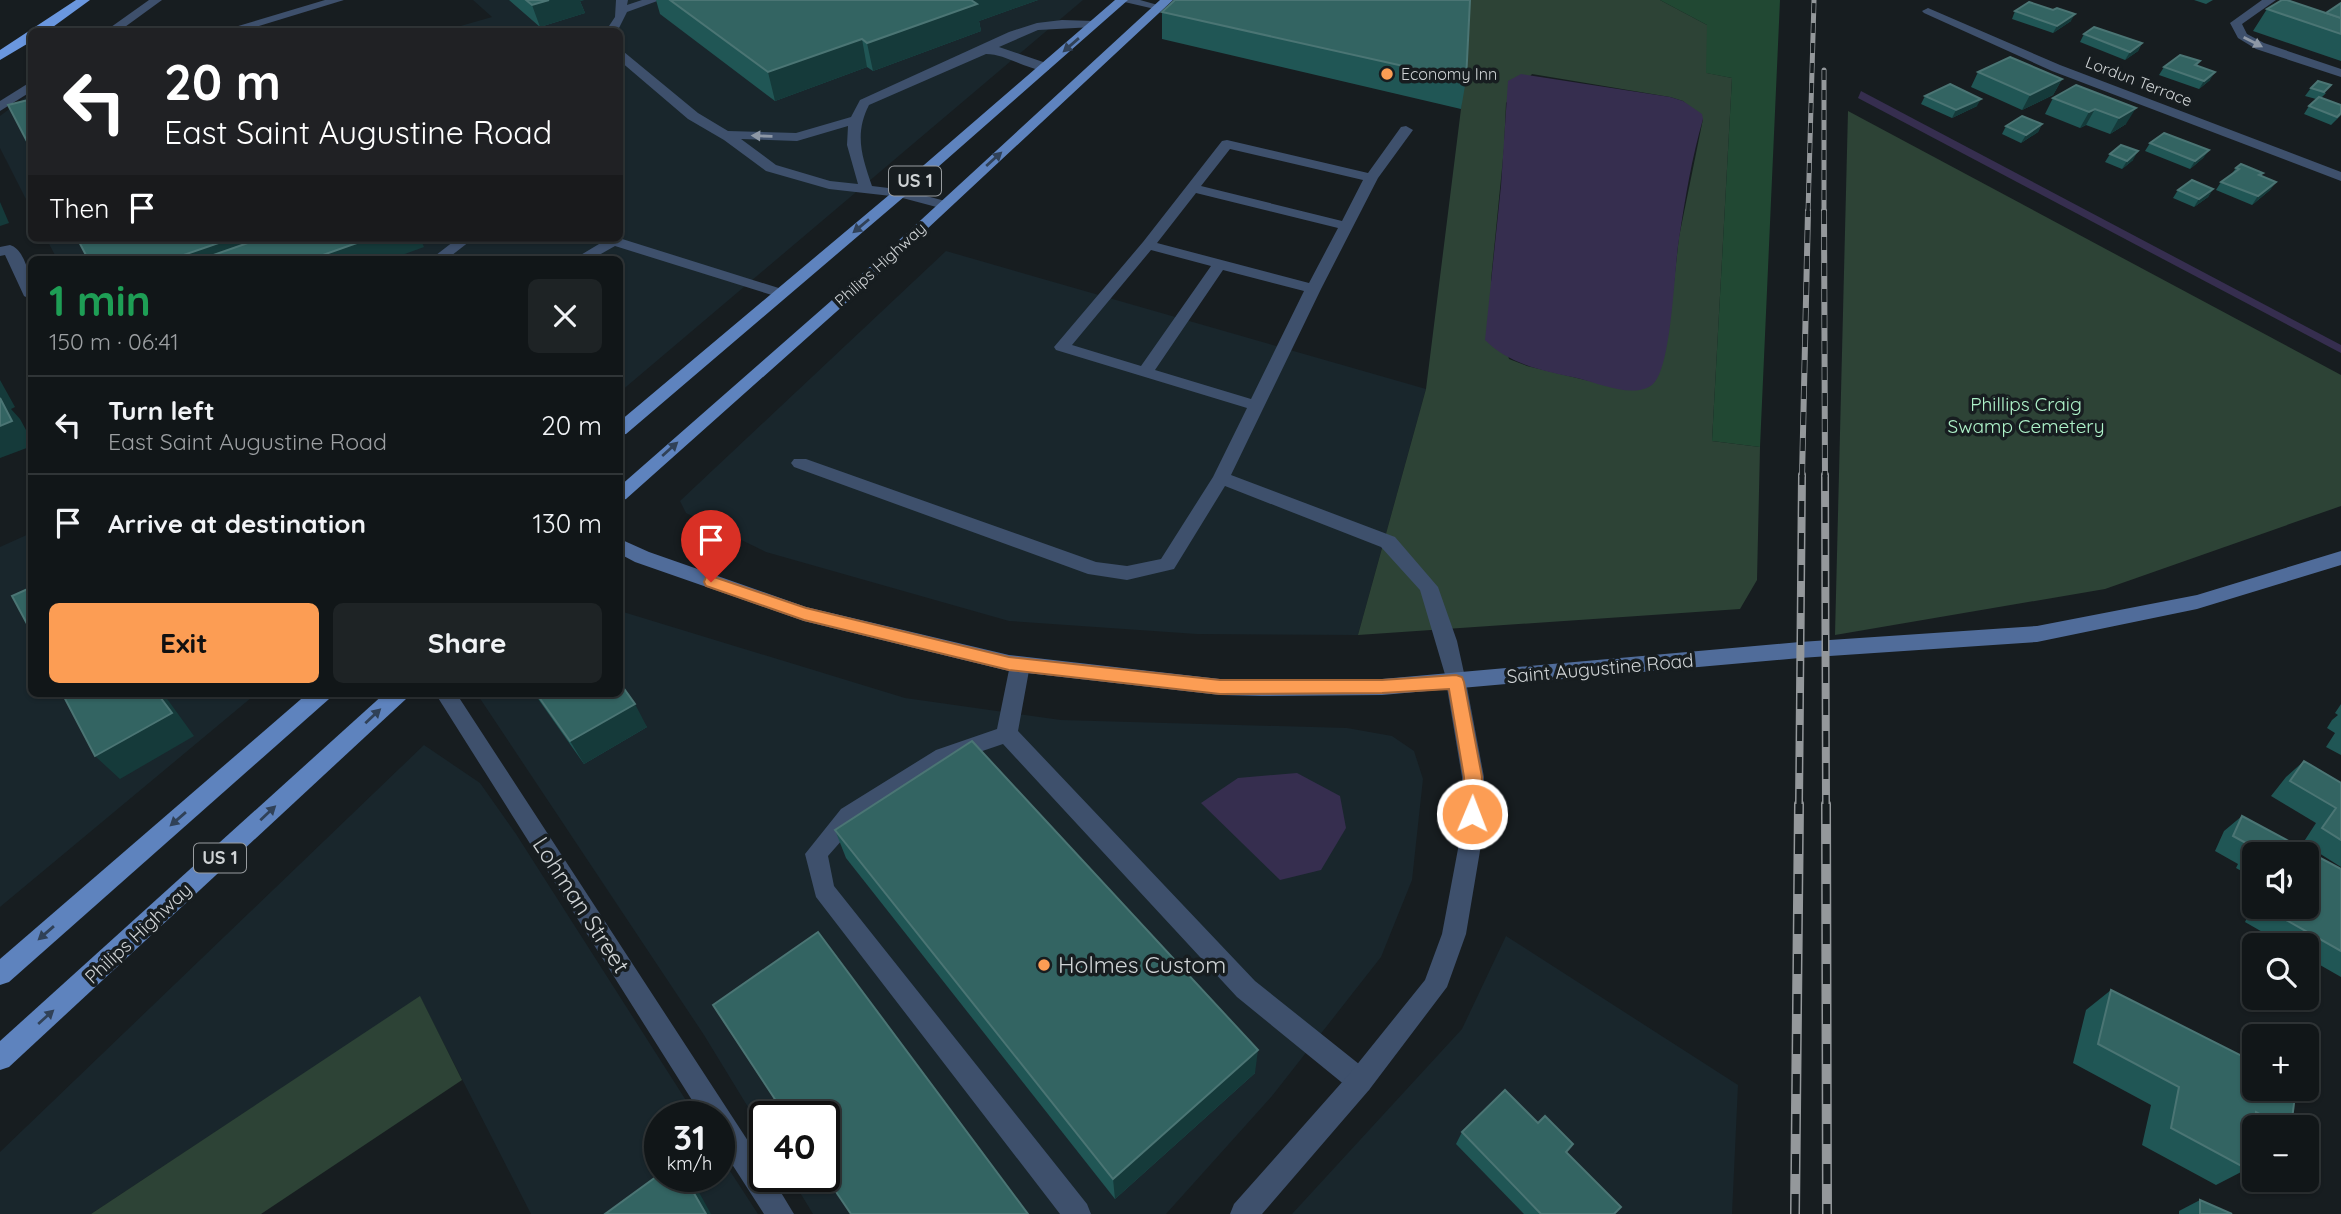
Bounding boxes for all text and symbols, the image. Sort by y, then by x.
one-way arrow [2243,36,2263,48]
one-way arrow [1062,37,1079,52]
text: 20 m [164,51,281,112]
street label: Lordun Terrace [2083,51,2195,111]
icon: left [49,56,140,147]
place label: Economy Inn [1401,64,1497,84]
marker: Economy Inn [1379,66,1395,82]
text: East Saint Augustine Road [164,112,552,152]
one-way arrow [750,131,772,142]
one-way arrow [985,151,1003,167]
road number: US 1 [889,166,941,196]
icon: arrive [123,189,161,227]
text: Then [49,192,109,225]
street label: Philips Highway [830,218,930,310]
one-way arrow [853,218,870,233]
text: 1 min [49,274,151,327]
button: close [528,279,602,353]
text: 150 m · 06:41 [49,327,179,356]
park label: Phillips Craig Swamp Cemetery [1948,392,2104,438]
text: Turn left [108,394,215,427]
icon: left [49,406,87,444]
text: 20 m [541,409,602,442]
text: East Saint Augustine Road [108,427,387,456]
one-way arrow [661,441,679,457]
icon: arrive [49,504,87,542]
text: Arrive at destination [108,507,366,540]
text: 130 m [532,507,602,540]
pin [681,510,741,582]
icon: arrive [692,521,730,559]
button: Exit [49,603,319,683]
button: Share [333,603,602,683]
street label: Saint Augustine Road [1506,648,1694,688]
one-way arrow [364,709,381,725]
position arrow [1435,777,1509,851]
one-way arrow [259,806,276,822]
one-way arrow [170,810,187,826]
street label: Lohman Street [527,831,636,978]
map controls [2242,842,2319,1192]
button: sound [2242,842,2319,919]
road number: US 1 [194,844,246,872]
street label: Philips Highway [80,877,196,989]
one-way arrow [38,925,55,941]
button: search [2242,933,2319,1010]
place label: Holmes Custom [1058,950,1226,979]
marker: Holmes Custom [1036,957,1052,973]
one-way arrow [37,1010,54,1025]
button: + [2242,1024,2319,1101]
speed limit sign: 40 [749,1101,840,1192]
text: 31 [673,1115,706,1159]
button: − [2242,1115,2319,1192]
text: km/h [667,1152,712,1175]

